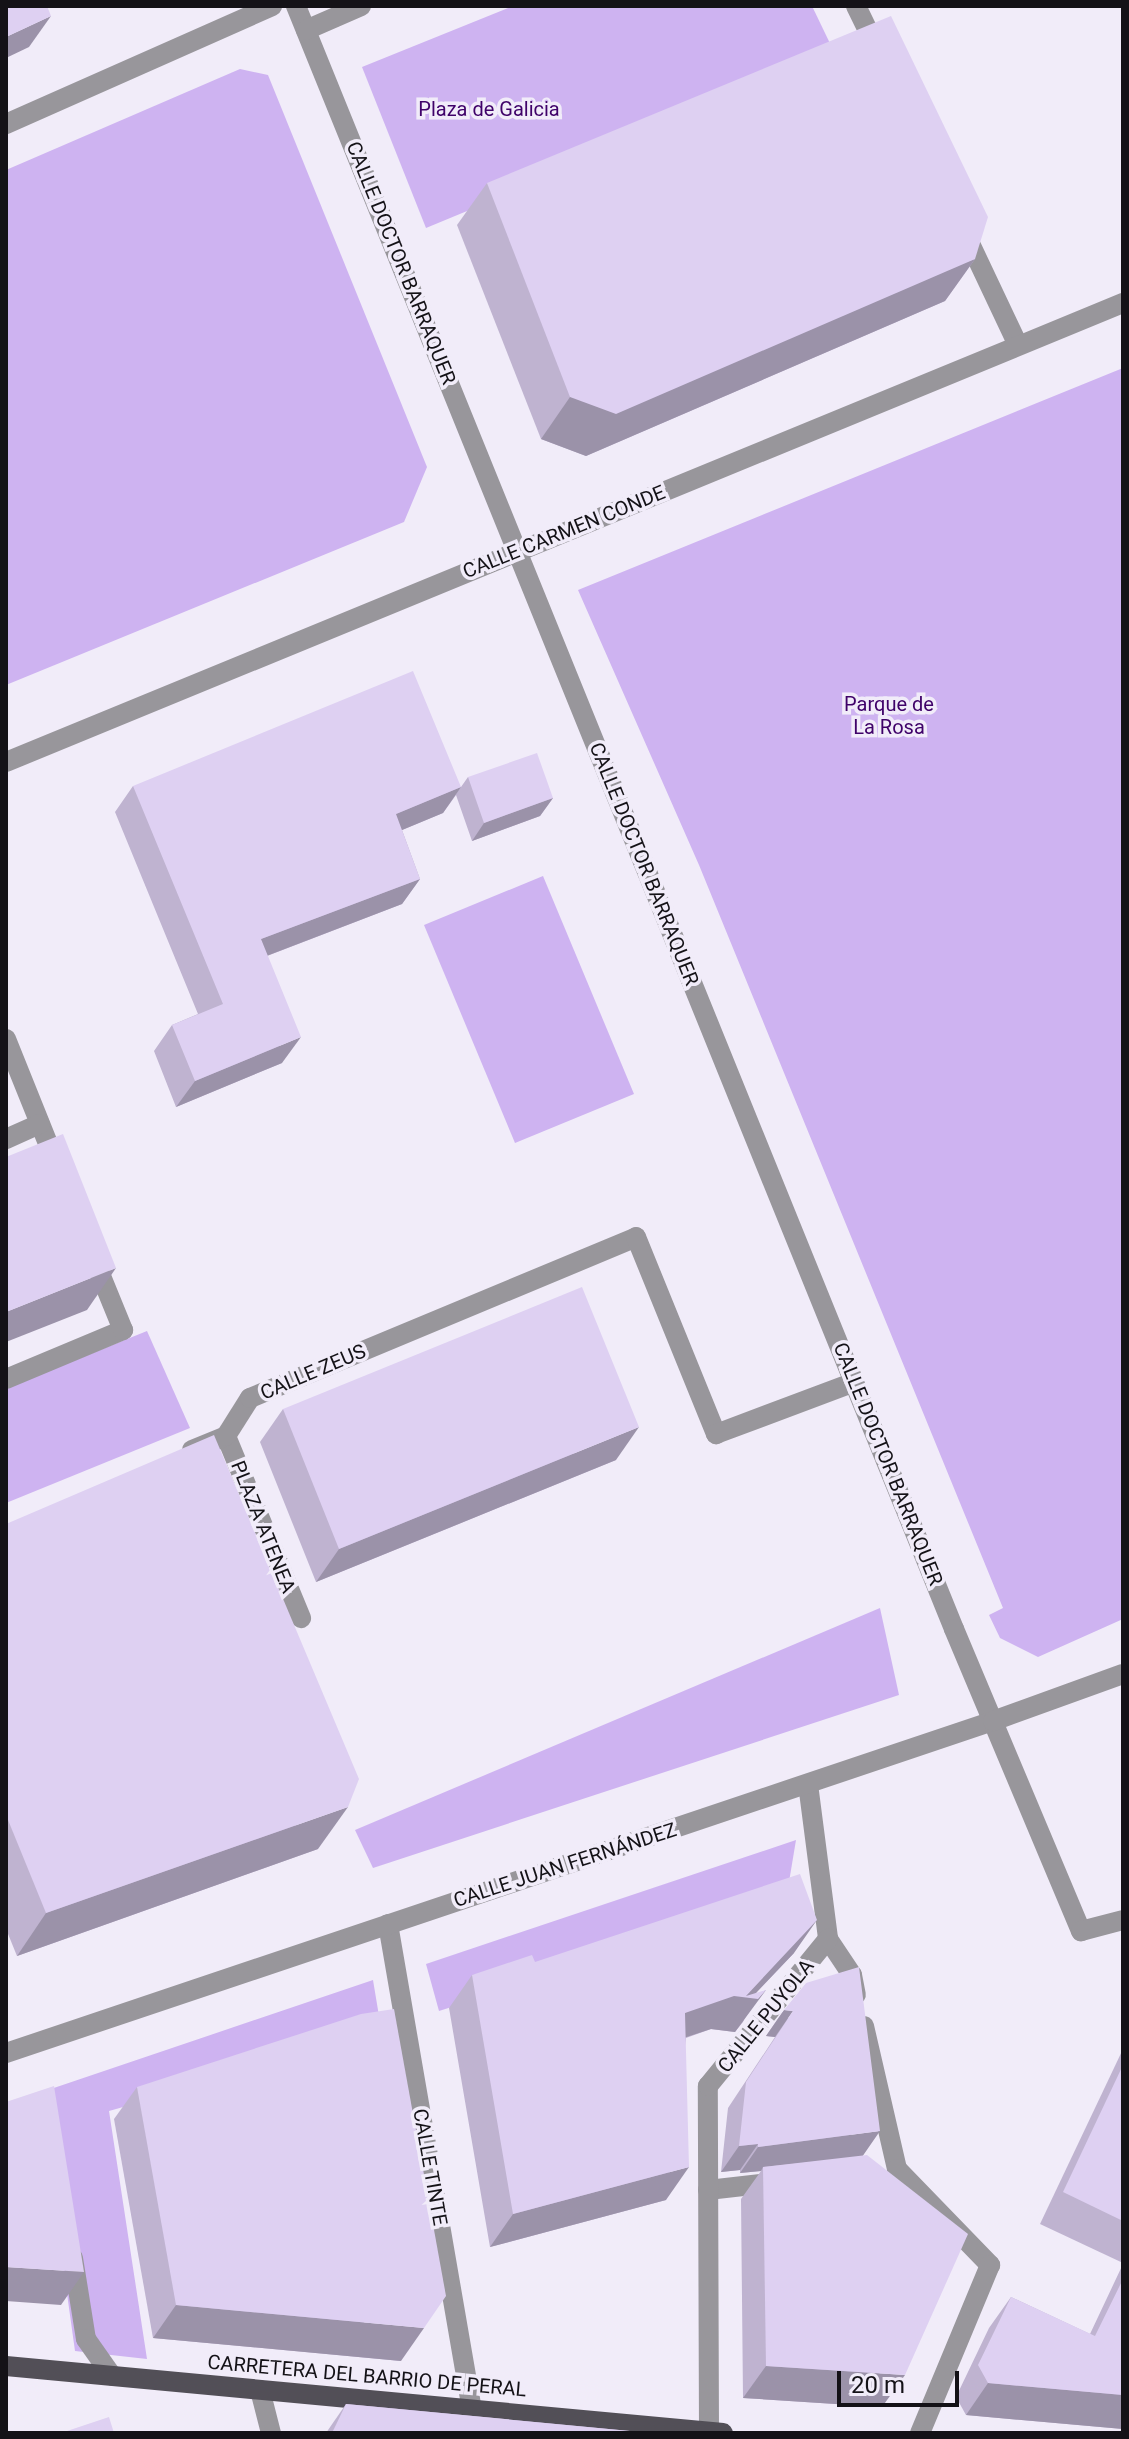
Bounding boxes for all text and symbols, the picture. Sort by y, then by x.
park label: Plaza de Galicia [418,97,560,121]
street label: CALLE DOCTOR BARRAQUER [341,138,461,388]
street label: CALLE CARMEN CONDE [459,480,669,584]
park label: Parque de La Rosa [844,693,934,740]
street label: CALLE DOCTOR BARRAQUER [584,739,704,989]
street label: CALLE ZEUS [257,1339,369,1405]
street label: CALLE DOCTOR BARRAQUER [828,1339,948,1589]
street label: PLAZA ATENEA [226,1457,300,1597]
street label: CALLE JUAN FERNÁNDEZ [451,1818,679,1912]
street label: CALLE PUYOLA [713,1954,819,2078]
street label: CALLE TINTE [408,2107,452,2227]
street label: CARRETERA DEL BARRIO DE PERAL [207,2350,527,2402]
scale bar [841,2355,963,2405]
text: 20 m [851,2371,905,2399]

